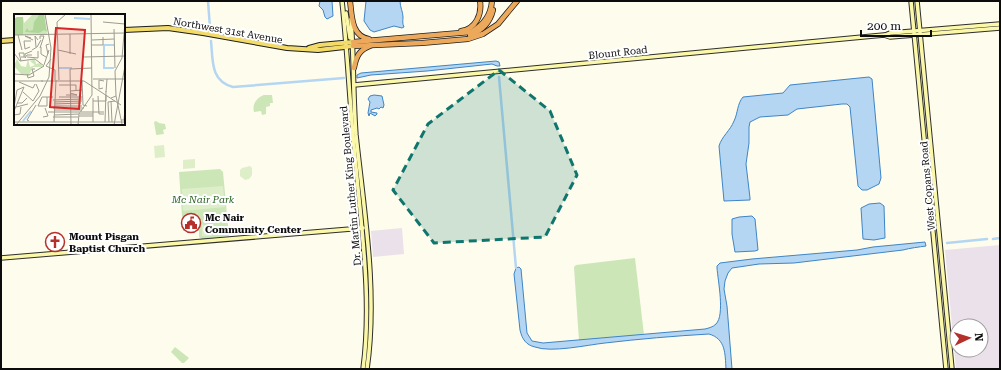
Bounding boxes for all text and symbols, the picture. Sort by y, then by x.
scale bar [861,12,931,38]
inset map [14,14,125,125]
street label: Northwest 31st Avenue [172,15,284,46]
text: 200 m [867,19,901,33]
street label: Blount Road [588,44,649,61]
street label: Dr. Martin Luther King Boulevard [338,105,363,266]
street label: West Copans Road [918,140,937,231]
park label: Mc Nair Park [171,194,235,205]
public building icon: Mc Nair Community Center [180,212,202,234]
place label: Mc Nair Community Center [205,212,302,235]
church icon: Mount Pisgan Baptist Church [44,231,66,253]
place label: Mount Pisgan Baptist Church [69,231,145,254]
north arrow [949,318,989,358]
text: N [972,333,985,343]

